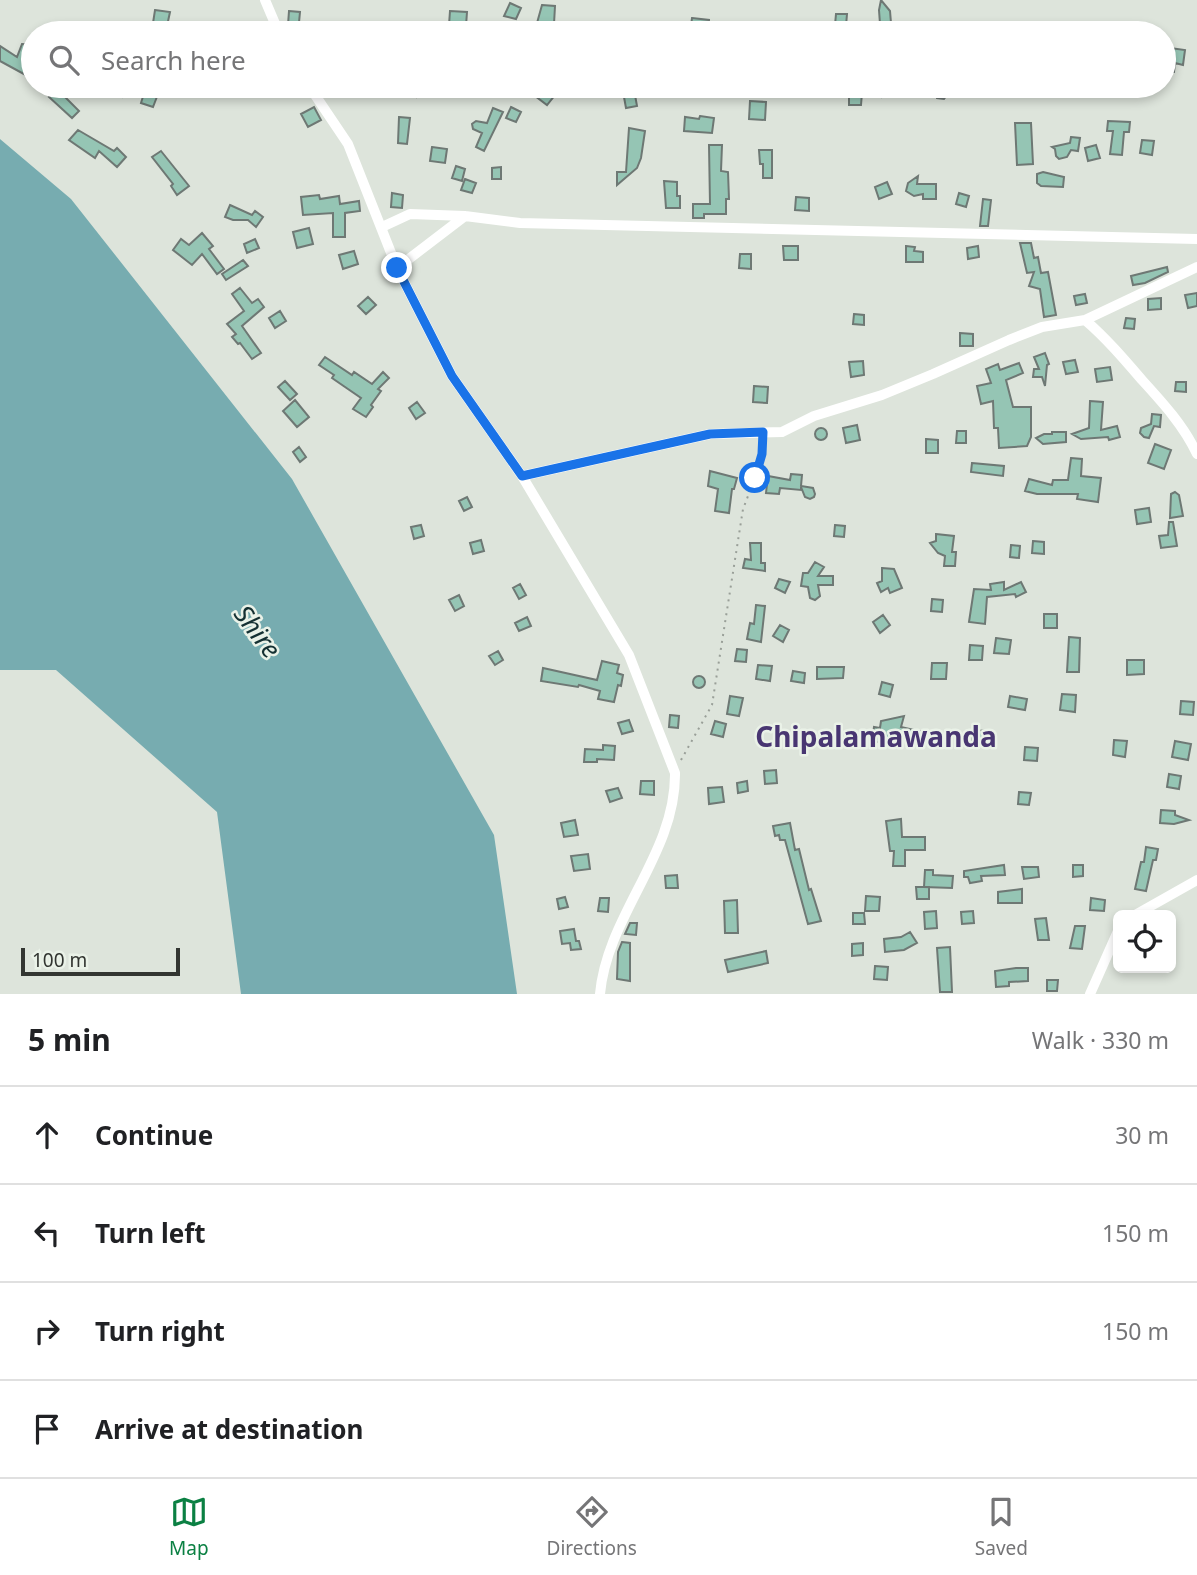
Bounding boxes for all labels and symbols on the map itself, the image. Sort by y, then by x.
route end [381,252,412,283]
route start [739,462,770,493]
water label: Shire [226,597,290,665]
district label: Chipalamawanda [755,717,997,755]
scale bar [21,945,180,977]

